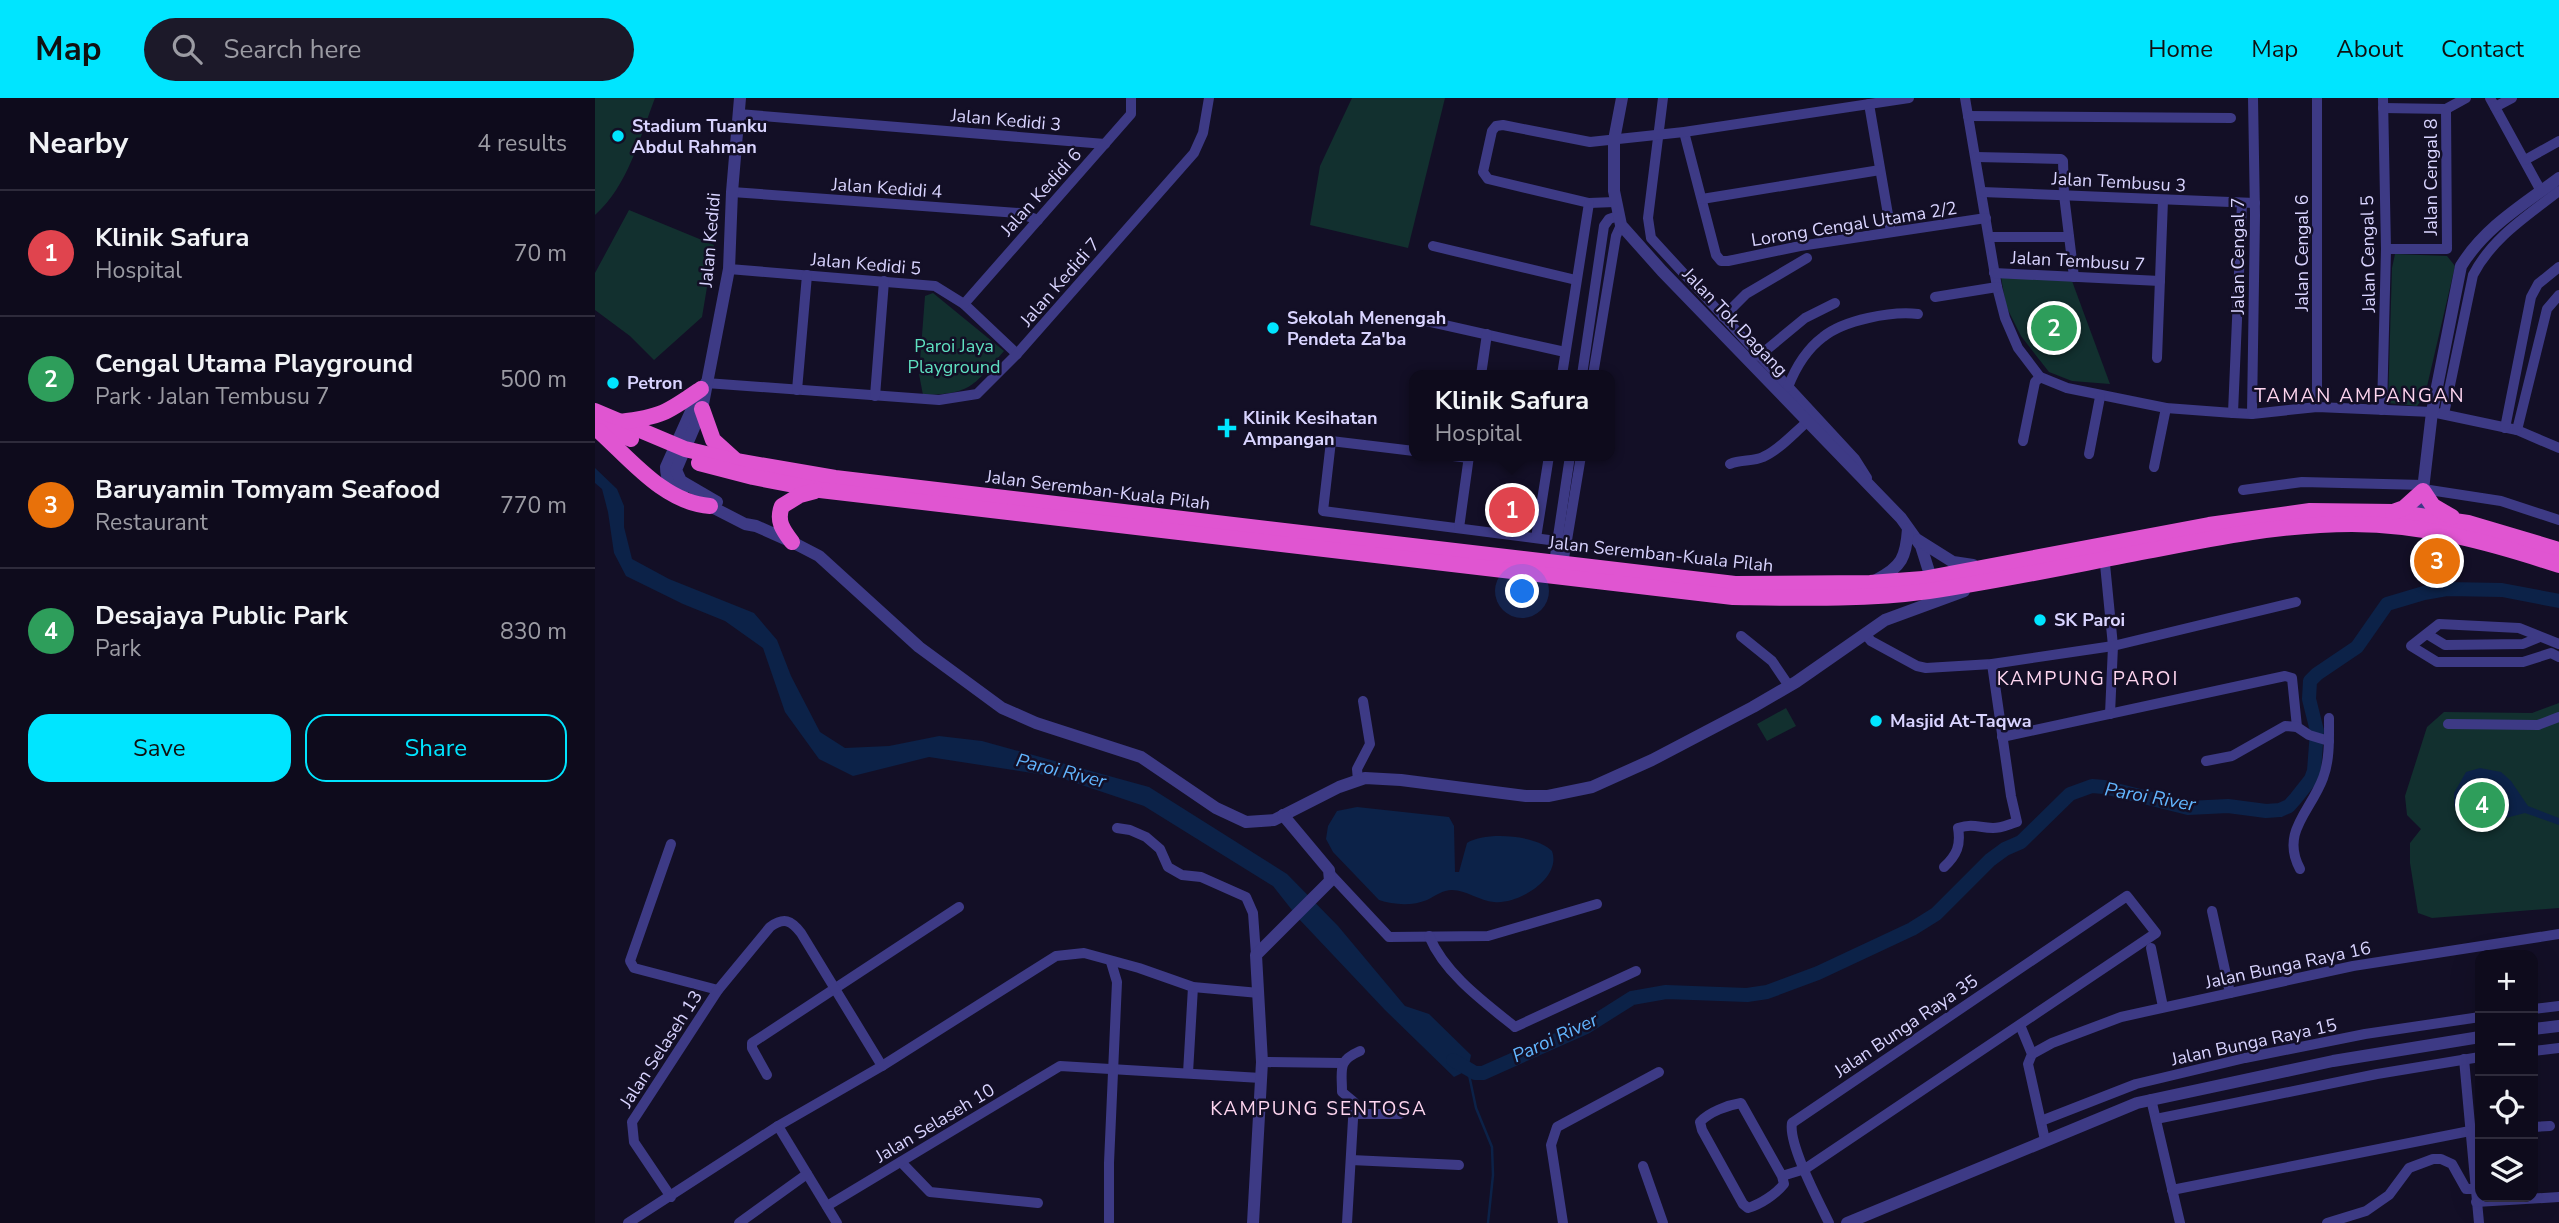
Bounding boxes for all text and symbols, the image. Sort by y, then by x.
search box [144,18,634,81]
text: Map [35,27,102,72]
icon: search [168,30,206,68]
text: Search here [224,32,361,67]
text: Home [2148,33,2213,65]
text: Map [2251,33,2298,65]
text: About [2336,33,2403,65]
text: Contact [2441,33,2524,65]
street label: Jalan Kedidi 3 [949,103,1062,137]
place label: Stadium Tuanku Abdul Rahman [632,114,767,159]
street label: Jalan Cengal 8 [2419,118,2443,237]
text: Nearby [28,123,128,164]
text: 4 results [477,128,567,159]
marker: Stadium Tuanku Abdul Rahman [610,128,626,144]
street label: Jalan Kedidi 6 [994,143,1087,242]
street label: Jalan Tembusu 3 [2050,166,2187,197]
street label: Jalan Kedidi 4 [830,172,943,204]
street label: Jalan Kedidi [694,192,726,289]
street label: Jalan Cengal 6 [2290,194,2314,313]
street label: Jalan Cengal 5 [2355,195,2381,314]
street label: Lorong Cengal Utama 2/2 [1749,196,1959,252]
street label: Jalan Cengal 7 [2226,197,2250,316]
text: Klinik Safura [95,220,249,255]
street label: Jalan Kedidi 7 [1014,232,1105,332]
text: 1 [44,238,58,269]
text: 70 m [514,238,567,269]
street label: Jalan Tembusu 7 [2009,245,2146,276]
street label: Jalan Kedidi 5 [809,247,922,281]
text: Hospital [95,255,182,286]
street label: Jalan Tok Dagang [1676,262,1793,381]
pin: 2 [2031,302,2077,354]
place label: Sekolah Menengah Pendeta Za'ba [1287,306,1446,351]
marker: Sekolah Menengah Pendeta Za'ba [1265,320,1281,336]
park label: Paroi Jaya Playground [908,334,1001,379]
text: Cengal Utama Playground [95,346,413,381]
text: 2 [44,364,58,395]
text: 500 m [500,364,567,395]
popup [1409,370,1615,461]
place label: Petron [627,371,683,395]
marker: Petron [605,375,621,391]
text: Park · Jalan Tembusu 7 [95,381,330,412]
text: Klinik Safura [1435,383,1589,418]
district label: TAMAN AMPANGAN [2254,383,2466,409]
place label: Klinik Kesihatan Ampangan [1243,406,1377,451]
marker: Klinik Kesihatan Ampangan [1217,418,1237,438]
text: Hospital [1435,418,1522,449]
street label: Jalan Seremban-Kuala Pilah [983,464,1212,516]
text: Baruyamin Tomyam Seafood [95,472,440,507]
pin: 1 [1489,484,1535,536]
text: 3 [44,490,58,521]
text: 770 m [500,490,567,521]
text: Restaurant [95,507,208,538]
street label: Jalan Seremban-Kuala Pilah [1546,530,1775,578]
pin: 3 [2414,535,2460,587]
your location [1505,574,1539,608]
text: Desajaya Public Park [95,598,348,633]
place label: SK Paroi [2054,608,2125,632]
marker: SK Paroi [2032,612,2048,628]
text: 4 [44,616,58,647]
text: 830 m [500,616,567,647]
text: Park [95,633,141,664]
district label: KAMPUNG PAROI [1997,666,2179,692]
place label: Masjid At-Taqwa [1890,709,2032,733]
marker: Masjid At-Taqwa [1868,713,1884,729]
button: Save [28,714,291,782]
button: Share [305,714,567,782]
water label: Paroi River [1013,747,1110,795]
water label: Paroi River [2103,776,2199,818]
pin: 4 [2459,779,2505,831]
street label: Jalan Bunga Raya 16 [2202,936,2373,994]
map controls [2475,950,2538,1202]
button: + [2475,950,2538,1013]
street label: Jalan Bunga Raya 35 [1829,969,1983,1084]
street label: Jalan Selaseh 13 [614,986,708,1113]
water label: Paroi River [1508,1006,1603,1069]
street label: Jalan Bunga Raya 15 [2168,1013,2339,1071]
button: − [2475,1013,2538,1076]
button: locate [2475,1076,2538,1139]
street label: Jalan Selaseh 10 [870,1078,999,1169]
district label: KAMPUNG SENTOSA [1210,1096,1428,1122]
button: layers [2475,1139,2538,1202]

